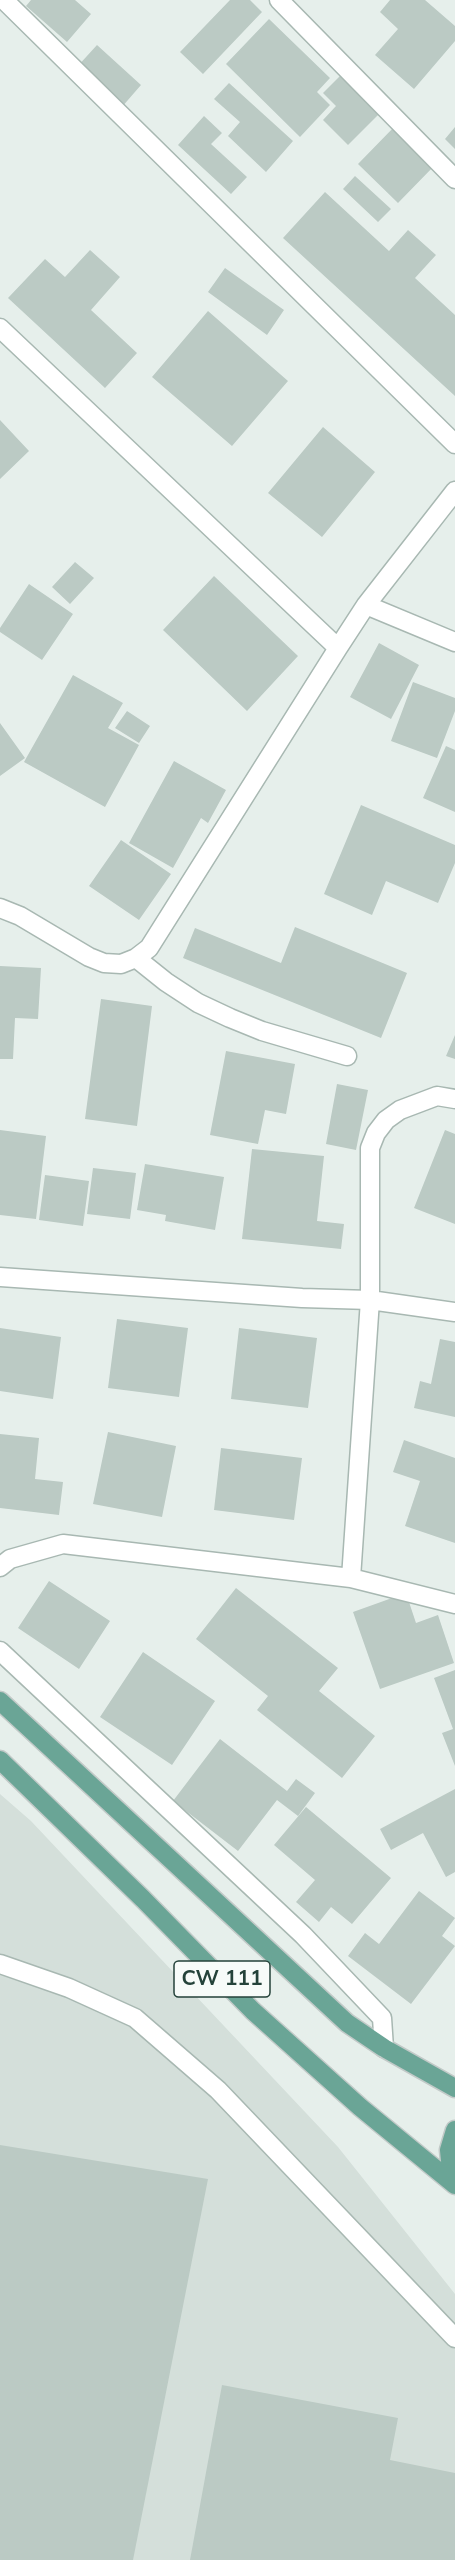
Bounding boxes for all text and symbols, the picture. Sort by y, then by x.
road number: CW 111 [174,1961,270,1997]

